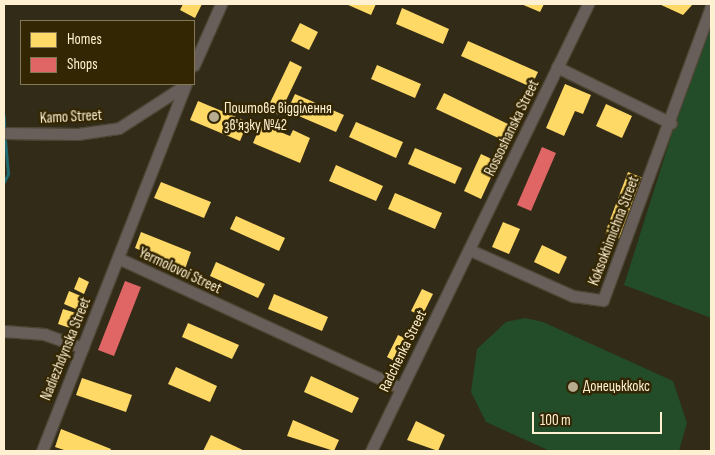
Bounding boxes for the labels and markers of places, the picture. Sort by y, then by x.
place label: Поштове відділення зв'язку №42 [224,99,332,134]
marker: Поштове відділення зв'язку №42 [208,111,220,123]
place label: Донецьккокс [583,378,650,396]
marker: Донецьккокс [567,381,579,393]

